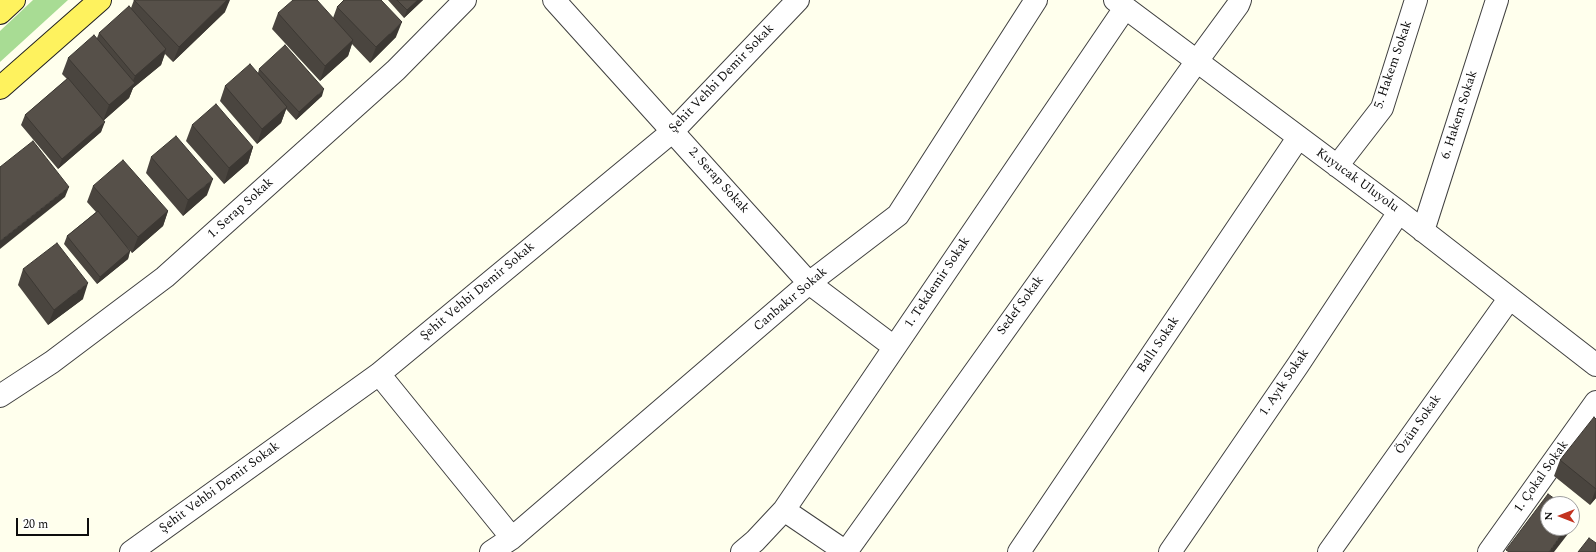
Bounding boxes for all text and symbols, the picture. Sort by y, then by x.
street label: 5. Hakem Sokak [1372,19,1416,111]
street label: Şehit Vehbi Demir Sokak [666,21,778,137]
street label: 6. Hakem Sokak [1438,69,1482,161]
street label: 2. Serap Sokak [684,145,752,217]
street label: Kuyucak Uluyolu [1312,146,1402,216]
street label: 1. Serap Sokak [205,175,277,243]
street label: 1. Tekdemir Sokak [902,235,974,331]
street label: Şehit Vehbi Demir Sokak [417,239,539,345]
street label: Canbakır Sokak [751,265,831,335]
street label: Sedef Sokak [994,273,1048,339]
street label: Ballı Sokak [1134,314,1184,376]
street label: 1. Ayık Sokak [1257,346,1313,420]
street label: Özün Sokak [1393,392,1445,458]
street label: 1. Çokal Sokak [1511,438,1573,516]
street label: Şehit Vehbi Demir Sokak [157,439,283,537]
north arrow [1540,496,1580,536]
scale bar [18,510,91,536]
text: N [1540,512,1557,521]
text: 20 m [23,515,48,534]

